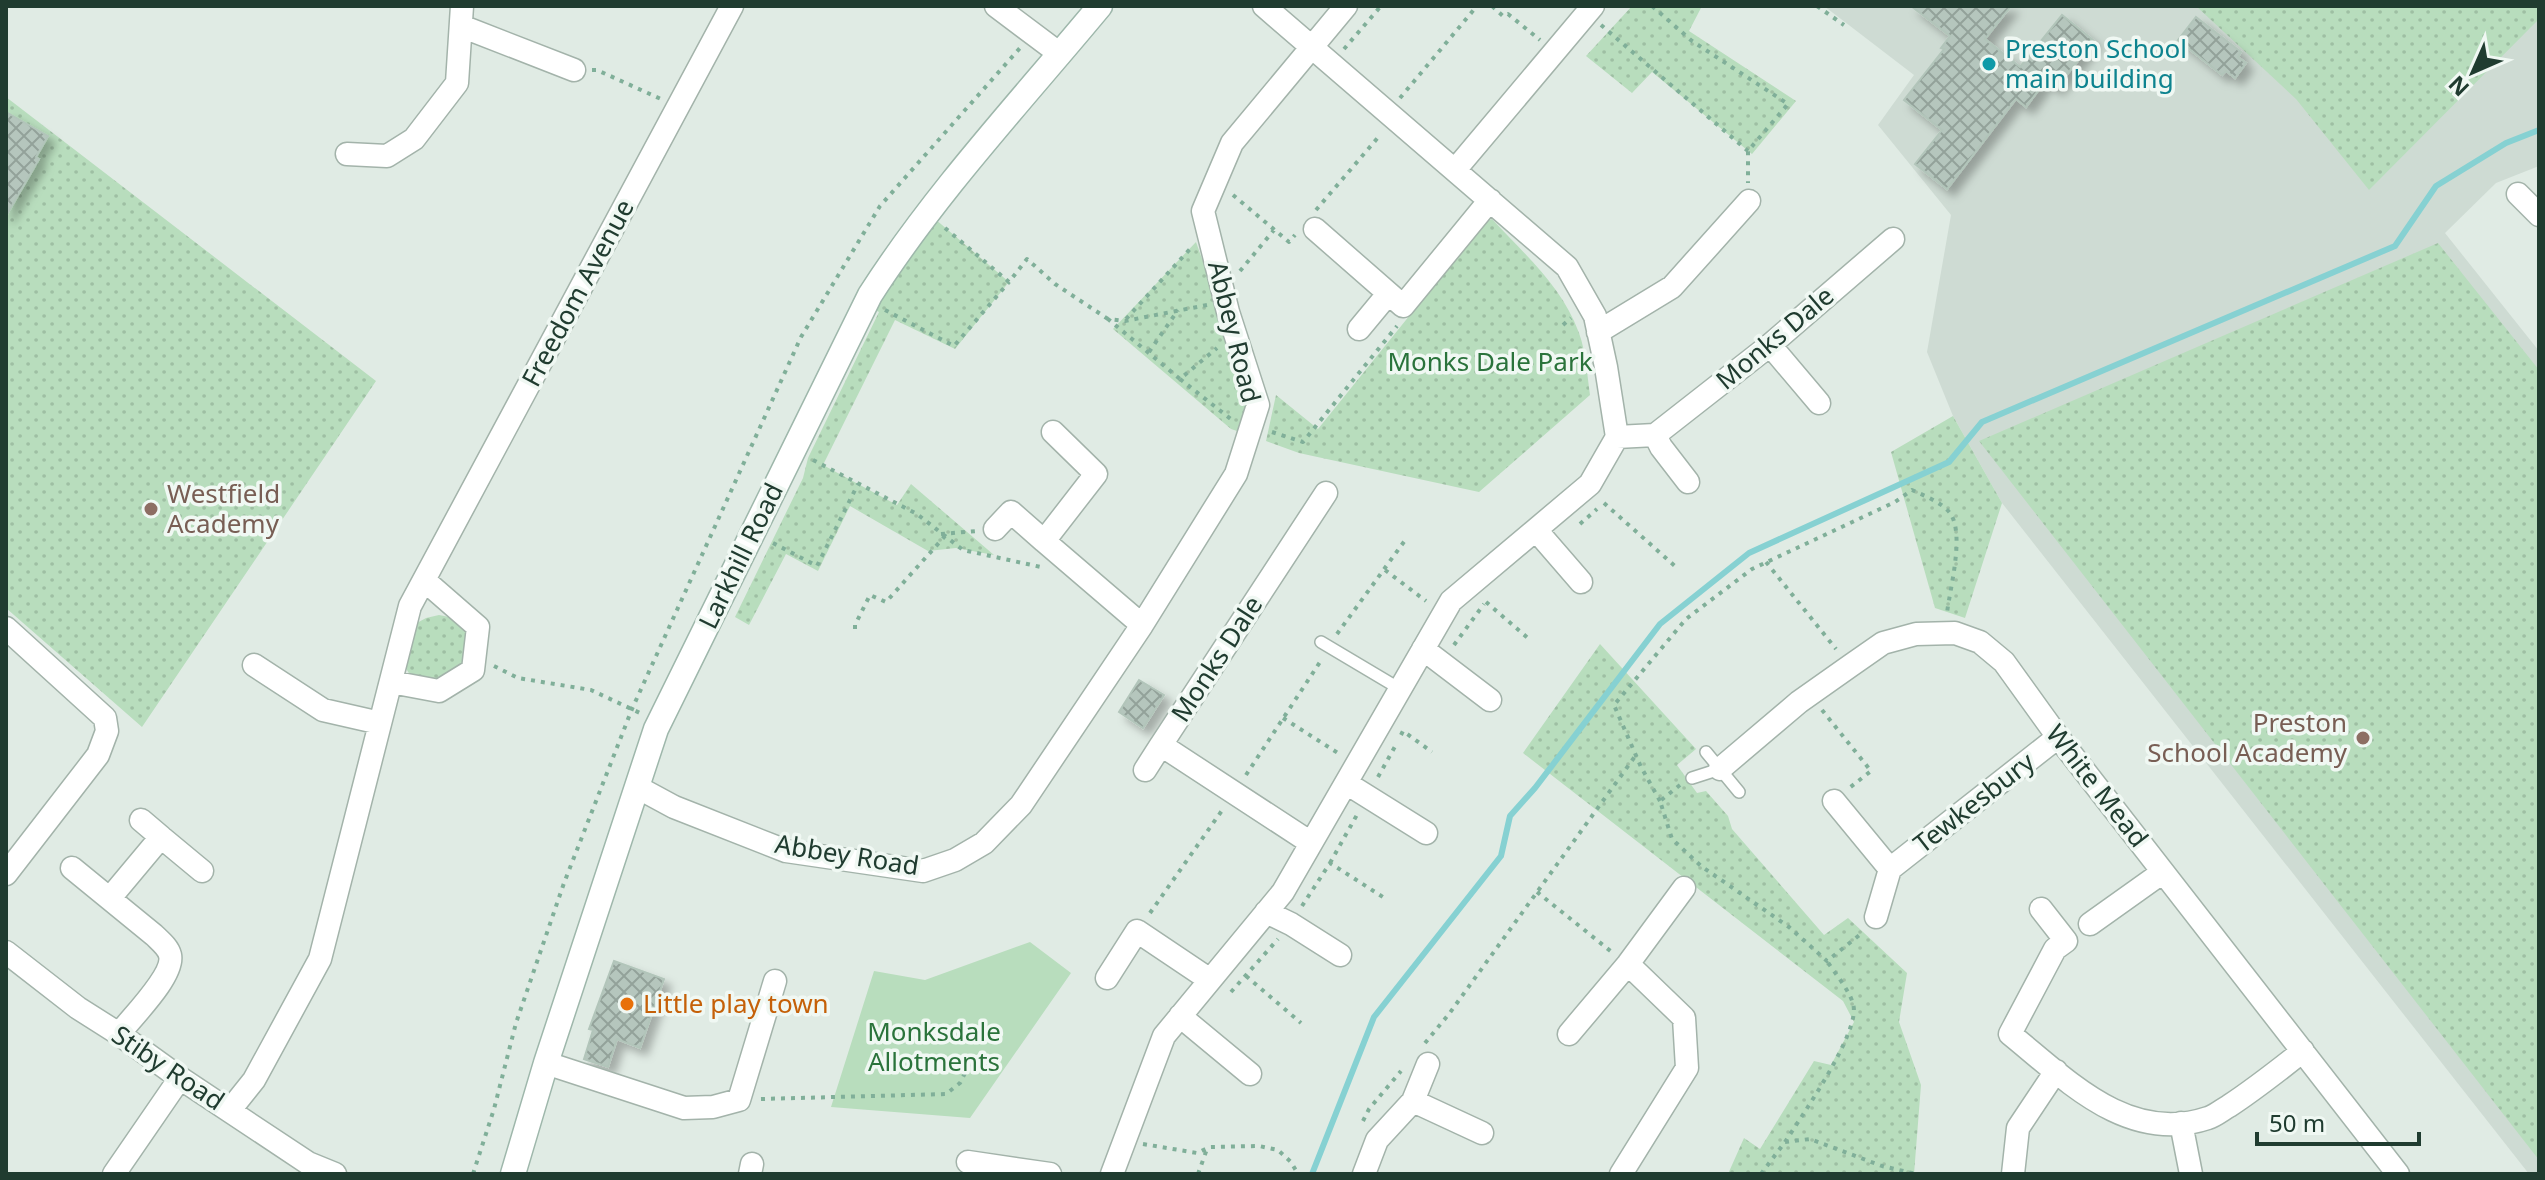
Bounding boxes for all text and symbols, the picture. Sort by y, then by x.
place label: Preston School main building [2005,30,2187,96]
north arrow [2433,32,2513,112]
marker: Preston School main building [1980,55,1998,73]
text: N [2441,70,2475,104]
street label: Freedom Avenue [513,193,642,392]
street label: Abbey Road [1200,257,1270,407]
street label: Monks Dale [1708,277,1841,397]
park label: Monks Dale Park [1387,343,1593,379]
place label: Westfield Academy [167,475,280,541]
street label: Larkhill Road [689,477,791,635]
marker: Westfield Academy [142,500,160,518]
street label: Monks Dale [1162,589,1270,728]
place label: Preston School Academy [2147,704,2348,770]
street label: White Mead [2038,717,2157,854]
marker: Preston School Academy [2354,729,2372,747]
street label: Tewkesbury [1905,743,2042,861]
street label: Abbey Road [773,825,922,883]
place label: Little play town [643,985,829,1021]
marker: Little play town [618,995,636,1013]
park label: Monksdale Allotments [867,1013,1001,1079]
street label: Stiby Road [105,1016,232,1118]
scale bar [2257,1096,2419,1146]
text: 50 m [2269,1106,2325,1139]

